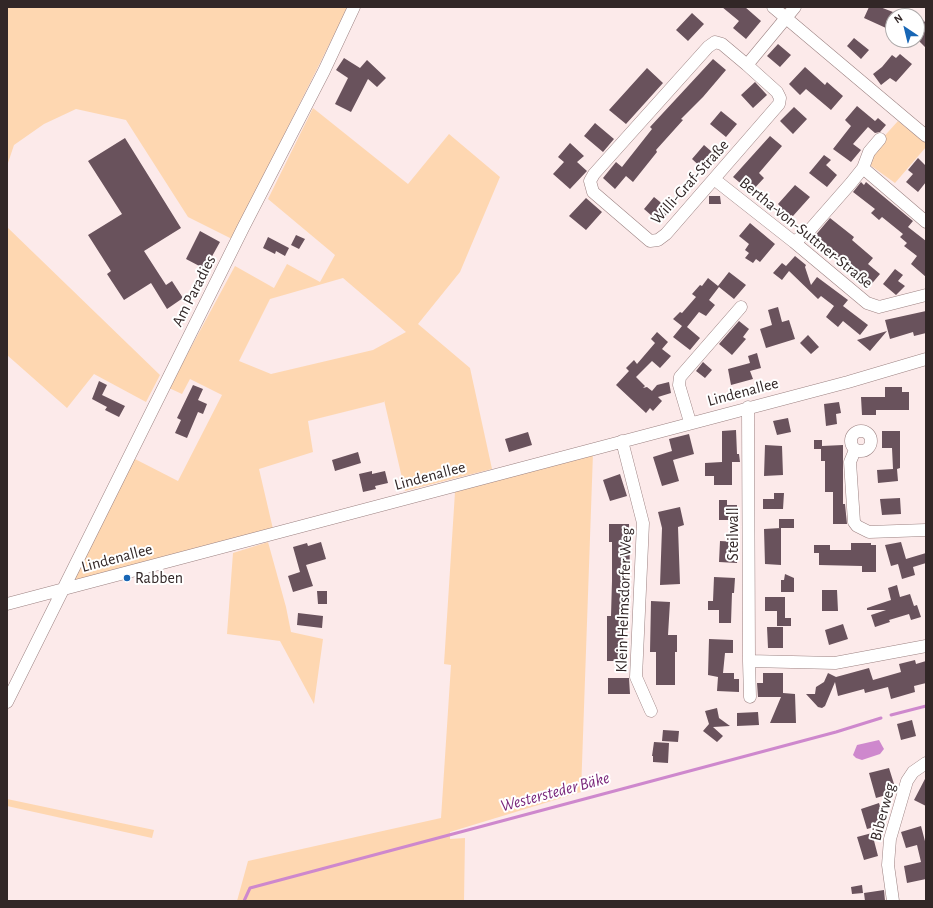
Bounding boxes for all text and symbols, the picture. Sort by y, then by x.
north arrow [885,8,925,48]
text: N [892,12,905,25]
street label: Willi-Graf-Straße [647,136,733,228]
street label: Bertha-von-Suttner-Straße [735,173,877,293]
street label: Am Paradies [168,252,220,330]
street label: Lindenallee [705,373,781,411]
street label: Lindenallee [392,457,468,495]
street label: Steilwall [723,507,743,561]
street label: Klein Helmsdorfer Weg [612,527,636,673]
street label: Lindenallee [79,539,155,577]
place label: Rabben [135,568,183,588]
marker: Rabben [122,573,132,583]
water label: Westersteder Bäke [498,768,612,816]
street label: Biberweg [866,781,900,843]

